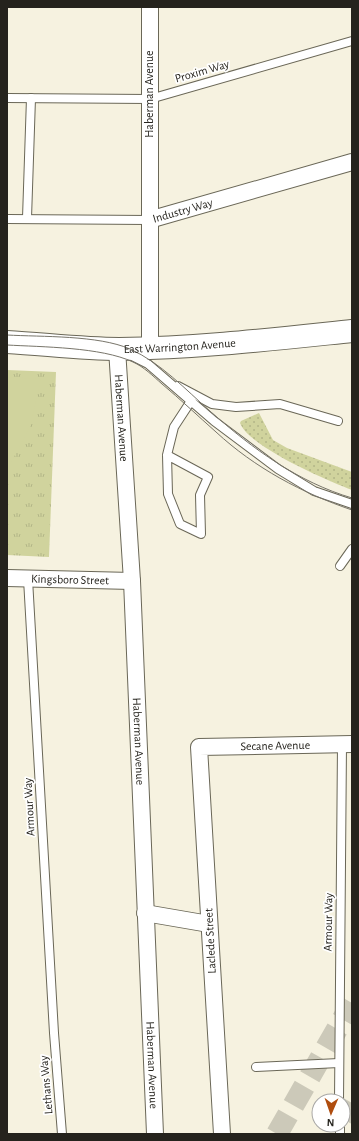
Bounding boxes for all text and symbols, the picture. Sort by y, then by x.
street label: Haberman Avenue [143,50,155,138]
street label: Proxim Way [173,58,231,85]
street label: Industry Way [151,196,214,225]
street label: East Warrington Avenue [123,337,236,355]
street label: Haberman Avenue [113,374,130,462]
street label: Kingsboro Street [31,573,109,586]
street label: Haberman Avenue [131,697,146,785]
street label: Secane Avenue [240,739,310,752]
street label: Armour Way [21,777,38,837]
street label: Armour Way [321,893,336,951]
street label: Laclede Street [202,908,218,974]
street label: Haberman Avenue [144,1021,160,1109]
street label: Lethans Way [37,1055,56,1115]
north arrow [311,1093,351,1133]
text: N [327,1117,335,1128]

